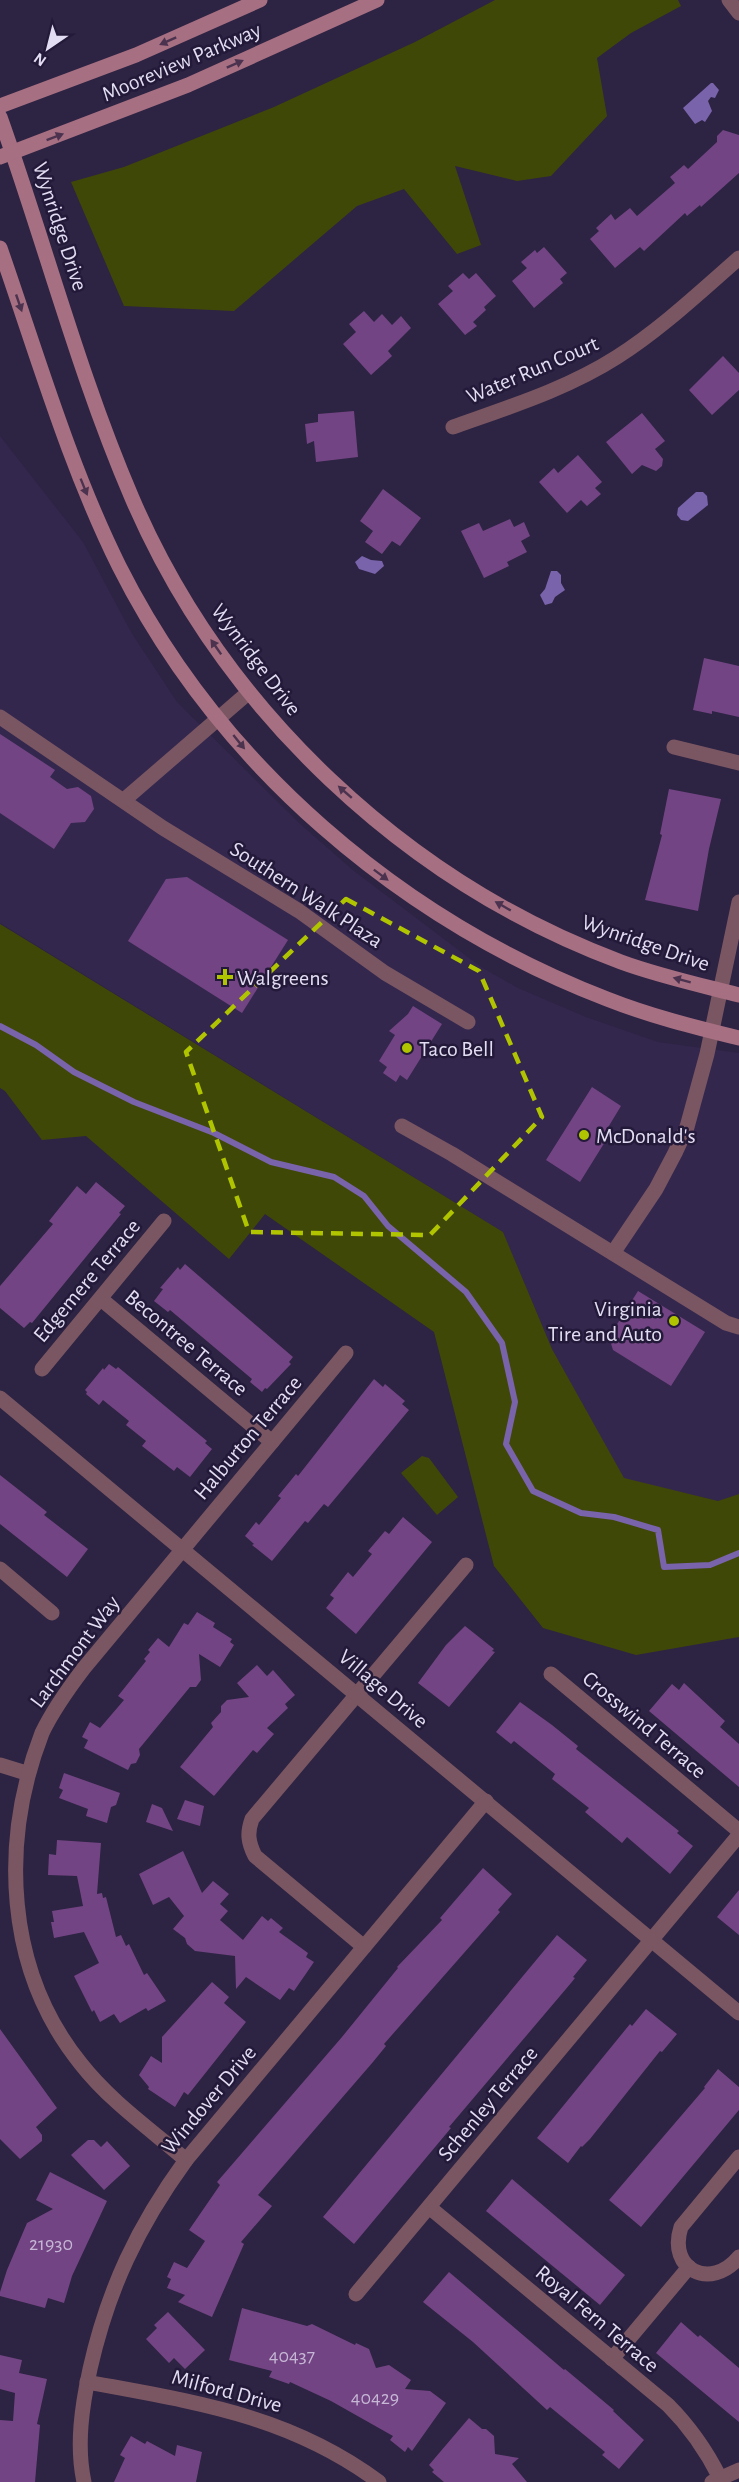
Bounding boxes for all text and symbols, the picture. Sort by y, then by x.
north arrow [18,18,78,78]
street label: Mooreview Parkway [99,18,265,105]
one-way arrow [159,37,177,46]
text: N [31,50,49,69]
one-way arrow [227,59,244,68]
one-way arrow [46,132,64,142]
street label: Wynridge Drive [29,159,91,293]
one-way arrow [15,294,25,312]
street label: Water Run Court [463,332,602,408]
one-way arrow [80,478,89,496]
street label: Wynridge Drive [207,600,305,720]
one-way arrow [210,639,222,655]
one-way arrow [233,734,246,750]
one-way arrow [338,786,353,799]
street label: Southern Walk Plaza [226,838,387,952]
one-way arrow [373,869,389,881]
one-way arrow [494,901,511,911]
street label: Wynridge Drive [579,911,712,975]
place label: Walgreens [237,967,329,989]
marker: Walgreens [218,970,232,984]
one-way arrow [673,975,692,985]
place label: Taco Bell [419,1038,494,1060]
marker: Taco Bell [400,1041,414,1055]
place label: McDonald's [596,1125,696,1147]
marker: McDonald's [577,1128,591,1142]
street label: Edgemere Terrace [29,1215,144,1346]
street label: Becontree Terrace [121,1285,252,1400]
place label: Virginia Tire and Auto [548,1298,662,1345]
marker: Virginia Tire and Auto [667,1314,681,1328]
street label: Halburton Terrace [190,1372,306,1504]
street label: Larchmont Way [26,1591,124,1712]
street label: Village Drive [335,1645,432,1732]
street label: Crosswind Terrace [578,1667,710,1783]
street label: Windover Drive [157,2041,260,2158]
street label: Schenley Terrace [434,2042,542,2165]
house number: 21930 [29,2234,73,2254]
street label: Royal Fern Terrace [532,2261,663,2376]
house number: 40437 [269,2346,315,2366]
street label: Milford Drive [169,2366,284,2416]
house number: 40429 [351,2388,399,2408]

